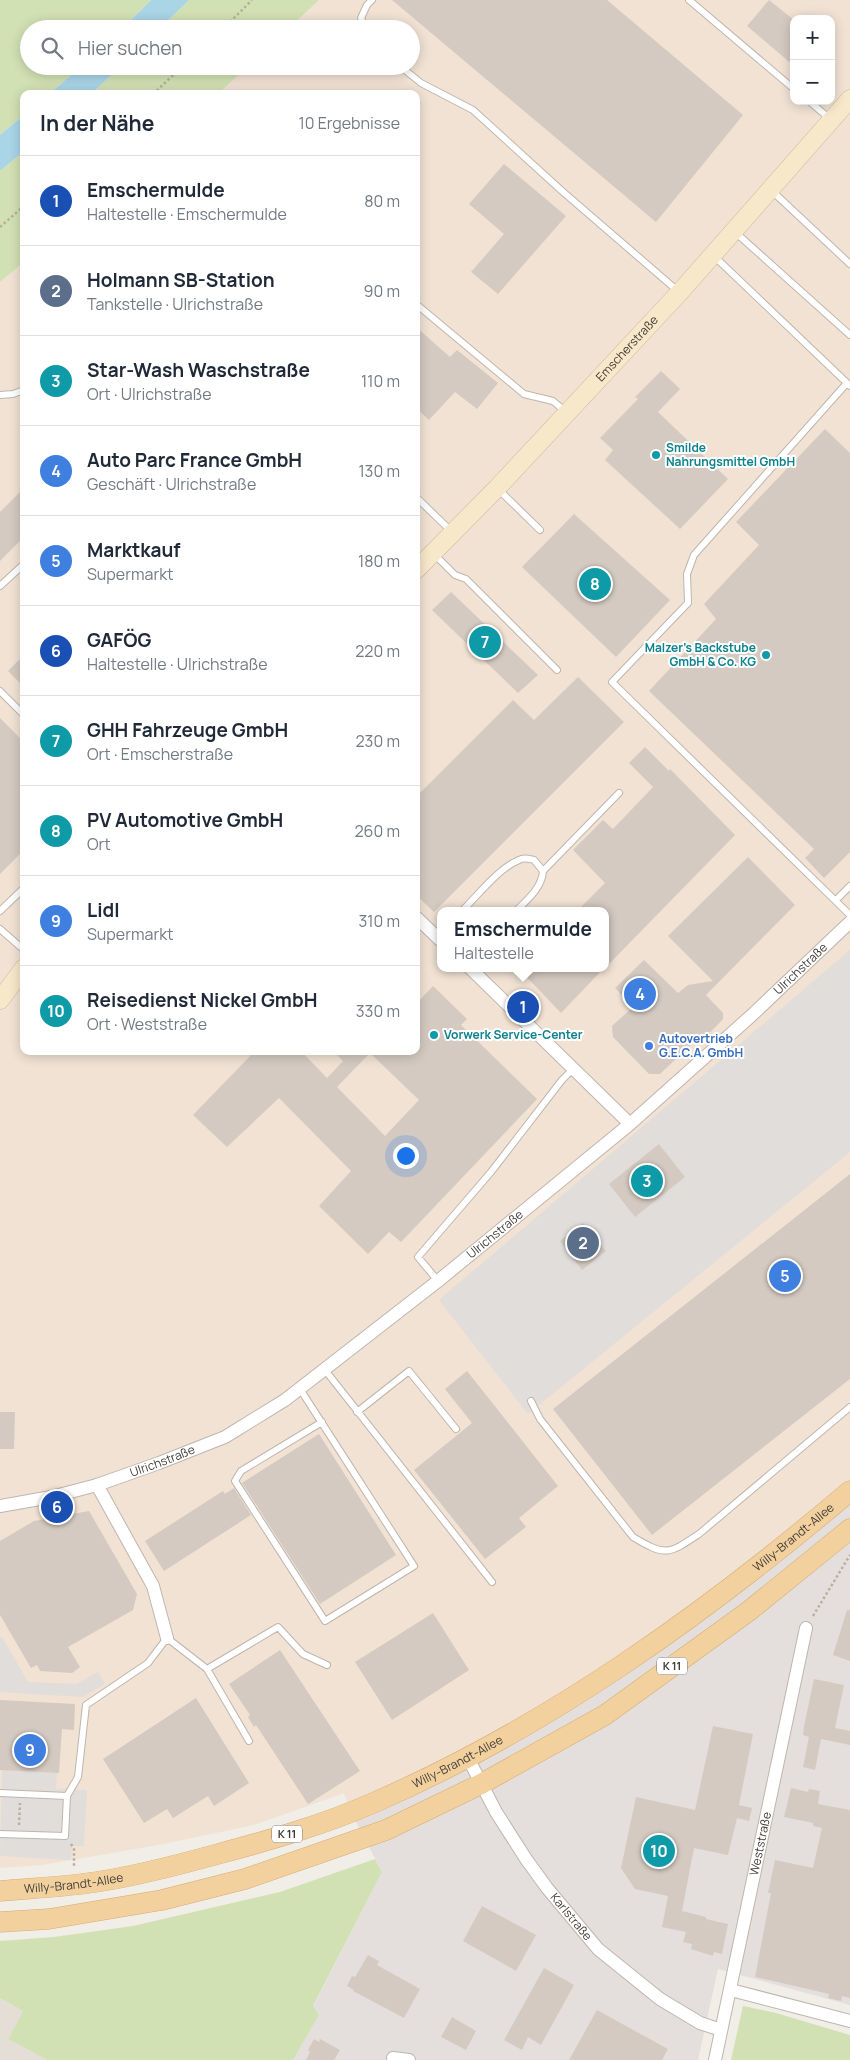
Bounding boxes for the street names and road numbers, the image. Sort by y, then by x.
street label: Emscherstraße [592,312,662,385]
street label: Ulrichstraße [770,939,831,998]
street label: Ulrichstraße [463,1206,526,1262]
street label: Ulrichstraße [127,1441,197,1481]
street label: Willy-Brandt-Allee [749,1499,838,1575]
road number: K 11 [657,1658,687,1674]
street label: Willy-Brandt-Allee [409,1731,506,1792]
street label: Weststraße [745,1810,775,1877]
road number: K 11 [272,1826,302,1842]
street label: Willy-Brandt-Allee [23,1869,125,1897]
street label: Karlstraße [547,1889,596,1944]

